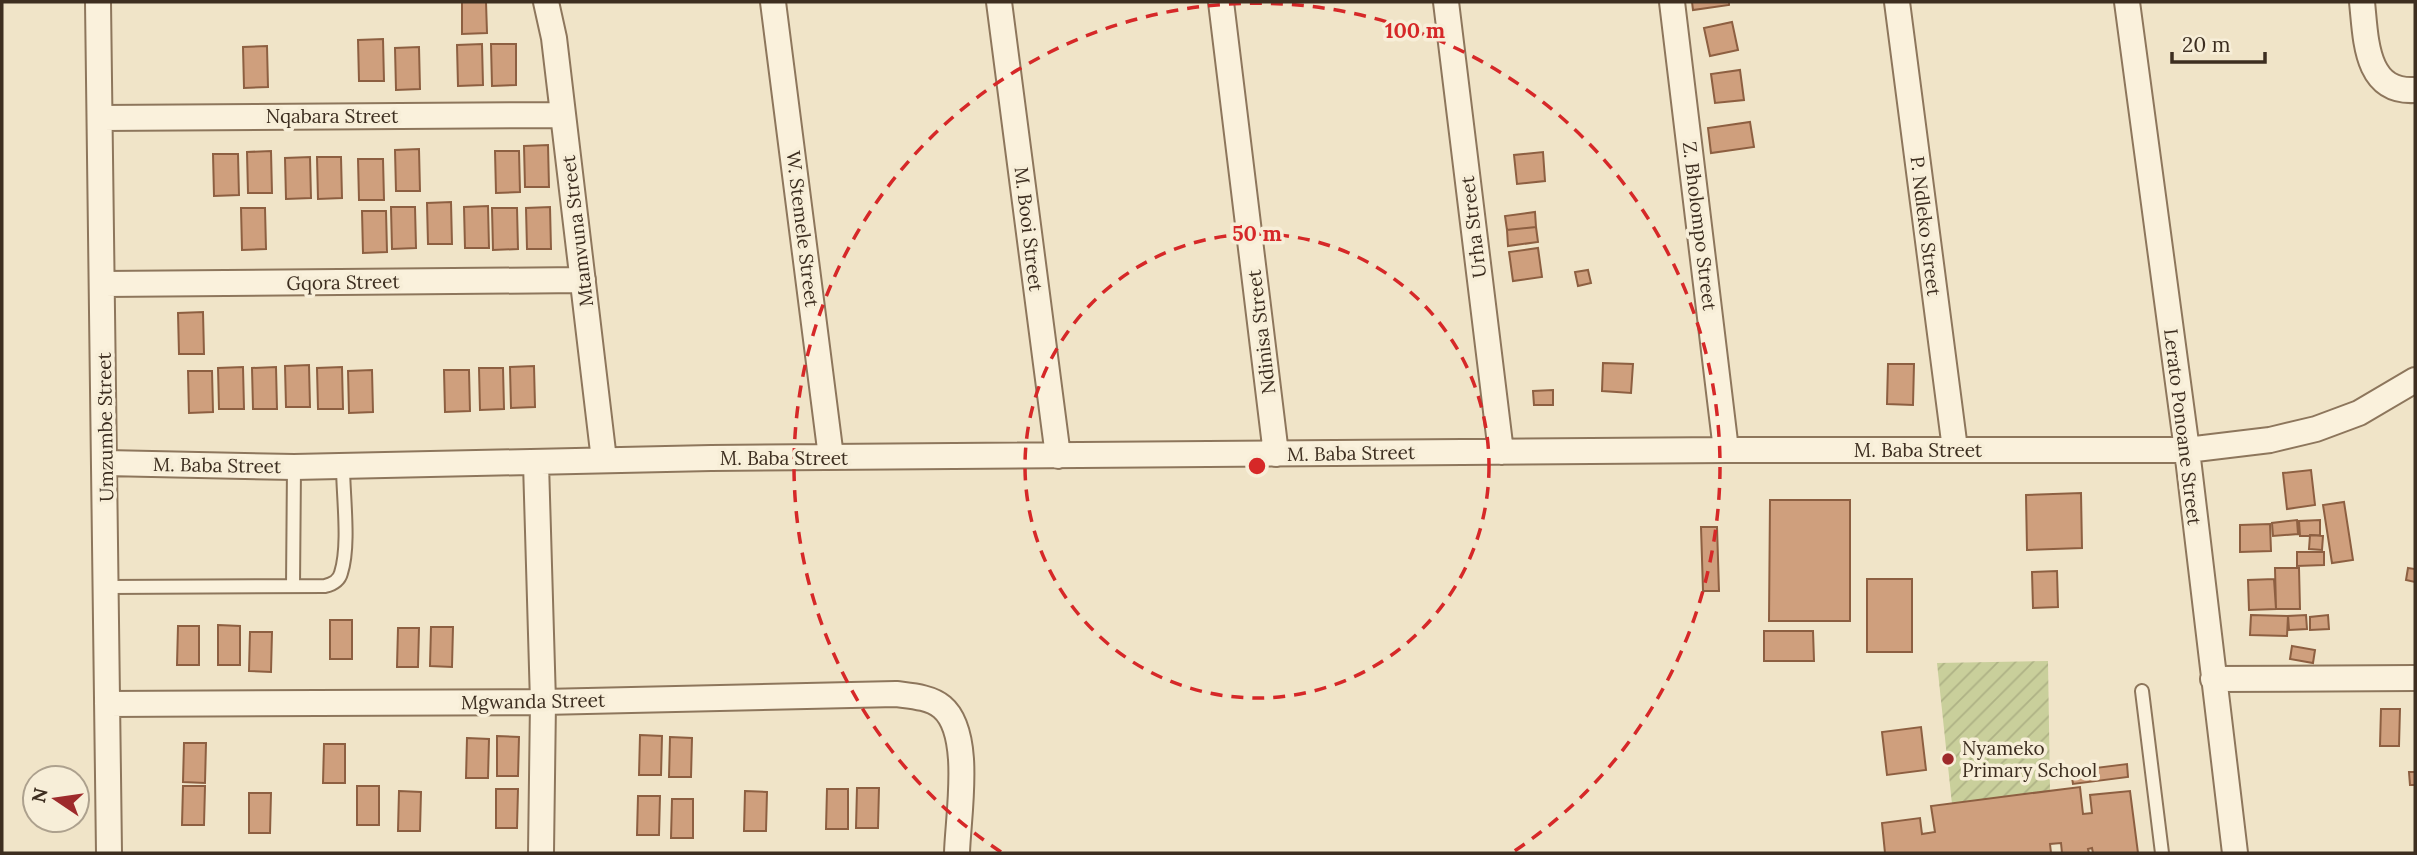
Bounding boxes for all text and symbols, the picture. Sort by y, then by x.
text: 100 m [1385,17,1445,44]
scale bar [2172,21,2265,65]
text: 20 m [2182,31,2231,58]
street label: Nqabara Street [266,104,399,128]
street label: Z. Bholompo Street [1678,140,1722,312]
street label: W. Stemele Street [782,149,825,309]
street label: Mtamvuna Street [556,153,598,308]
street label: P. Ndleko Street [1906,155,1947,298]
street label: M. Booi Street [1009,165,1049,293]
street label: Urha Street [1455,174,1491,279]
text: 50 m [1232,220,1282,247]
street label: Ndinisa Street [1241,268,1281,396]
street label: Gqora Street [286,269,400,295]
street label: Lerato Ponoane Street [2159,327,2207,527]
street label: Umzumbe Street [92,351,118,502]
street label: M. Baba Street [1854,438,1983,462]
street label: M. Baba Street [1287,440,1416,466]
street label: M. Baba Street [720,446,849,470]
street label: M. Baba Street [153,452,282,478]
centre of rings [1245,454,1269,478]
street label: Mgwanda Street [461,688,606,714]
place label: Nyameko Primary School [1962,736,2097,782]
marker: Nyameko Primary School [1940,751,1956,767]
north arrow [21,764,91,834]
text: N [26,785,53,805]

